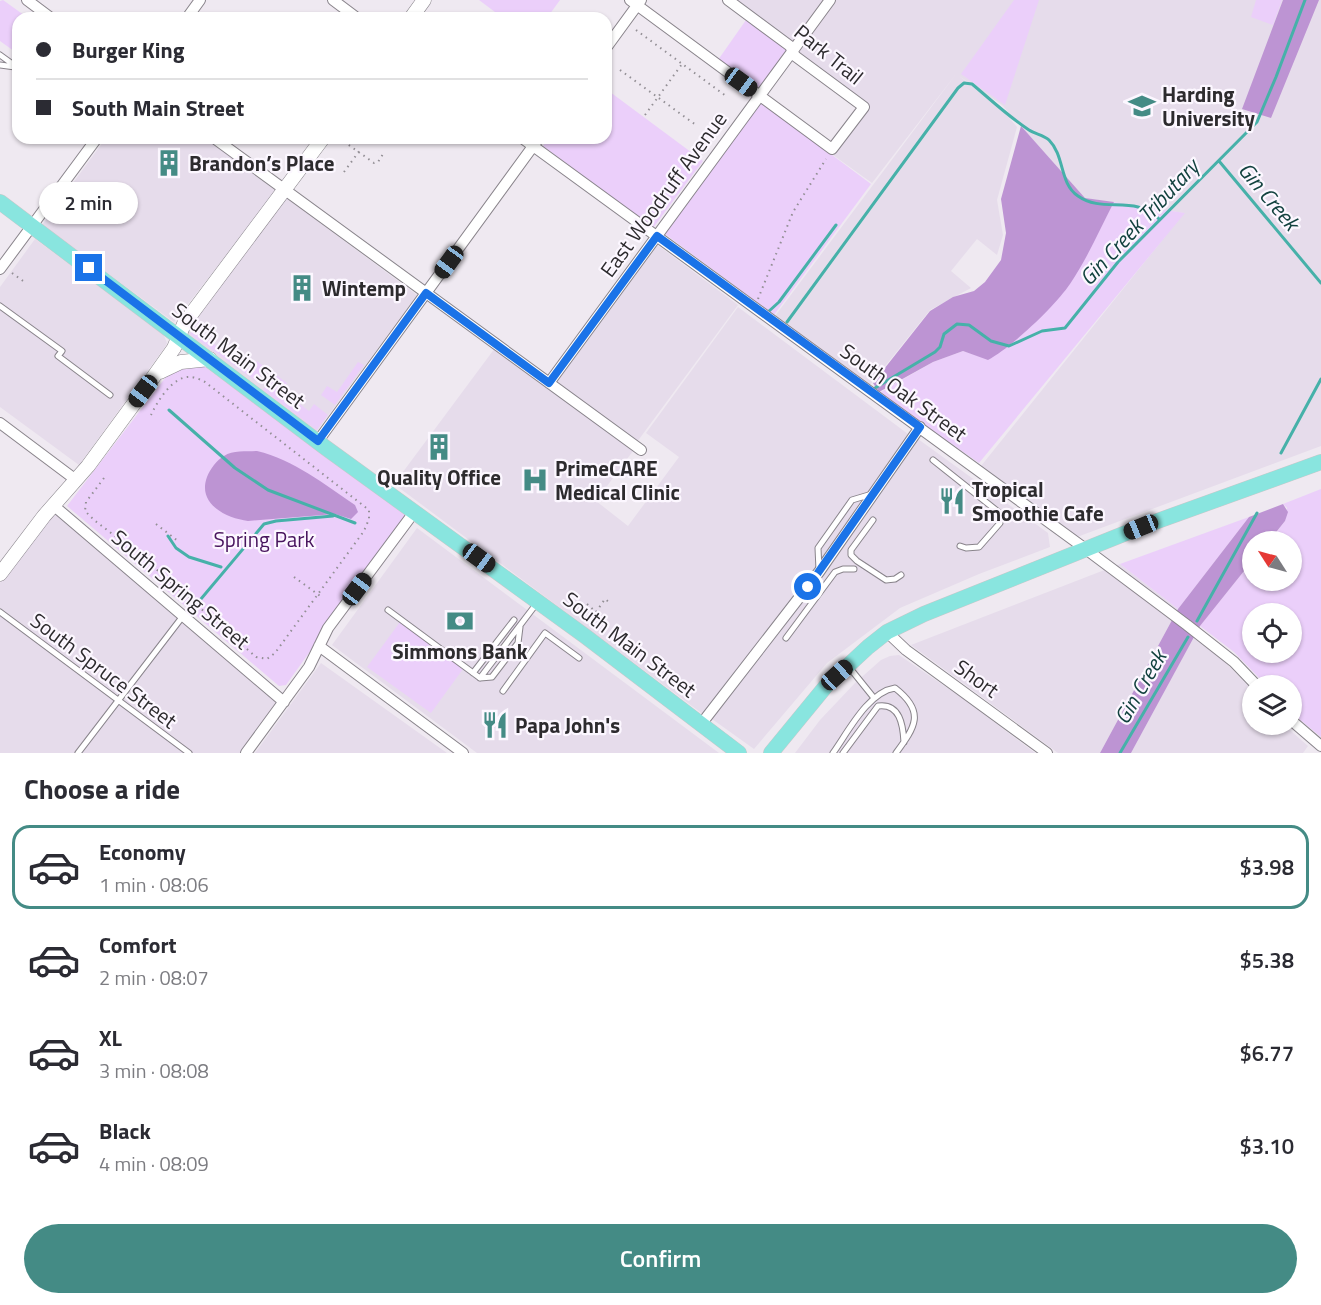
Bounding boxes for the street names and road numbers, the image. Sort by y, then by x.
street label: Park Trail [787,16,871,92]
street label: East Woodruff Avenue [592,105,734,283]
street label: South Main Street [166,294,313,416]
street label: South Oak Street [834,335,975,449]
street label: South Spring Street [105,521,258,657]
street label: South Main Street [557,583,704,705]
street label: South Spruce Street [24,604,184,736]
street label: Short [948,651,1006,706]

